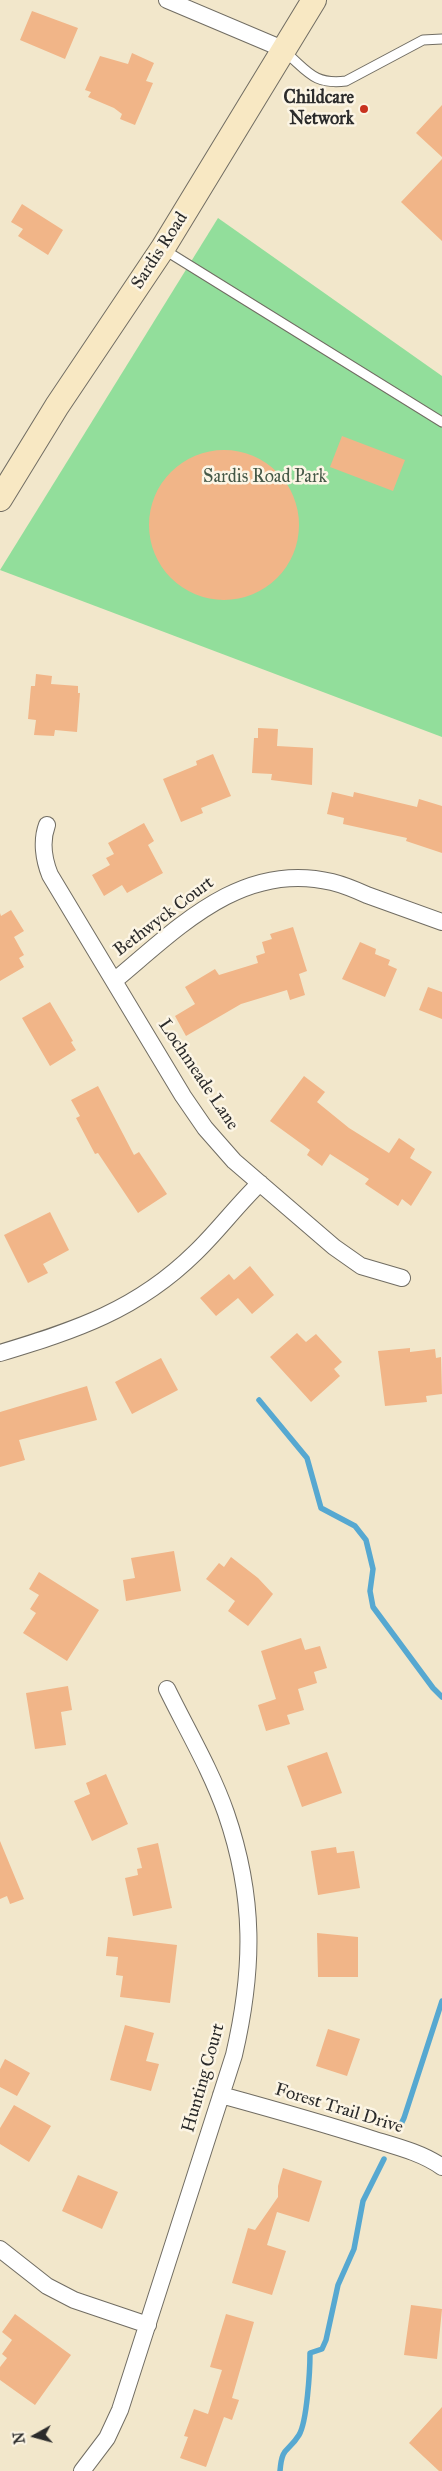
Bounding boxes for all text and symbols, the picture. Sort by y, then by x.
place label: Childcare Network [284,88,354,130]
marker: Childcare Network [358,103,370,115]
street label: Sardis Road [127,208,193,294]
park label: Sardis Road Park [203,467,327,489]
street label: Bethwyck Court [110,872,218,962]
street label: Lochmeade Lane [153,1016,243,1134]
street label: Hunting Court [178,2021,230,2135]
street label: Forest Trail Drive [272,2079,406,2139]
north arrow [10,2411,60,2461]
text: N [10,2431,29,2445]

